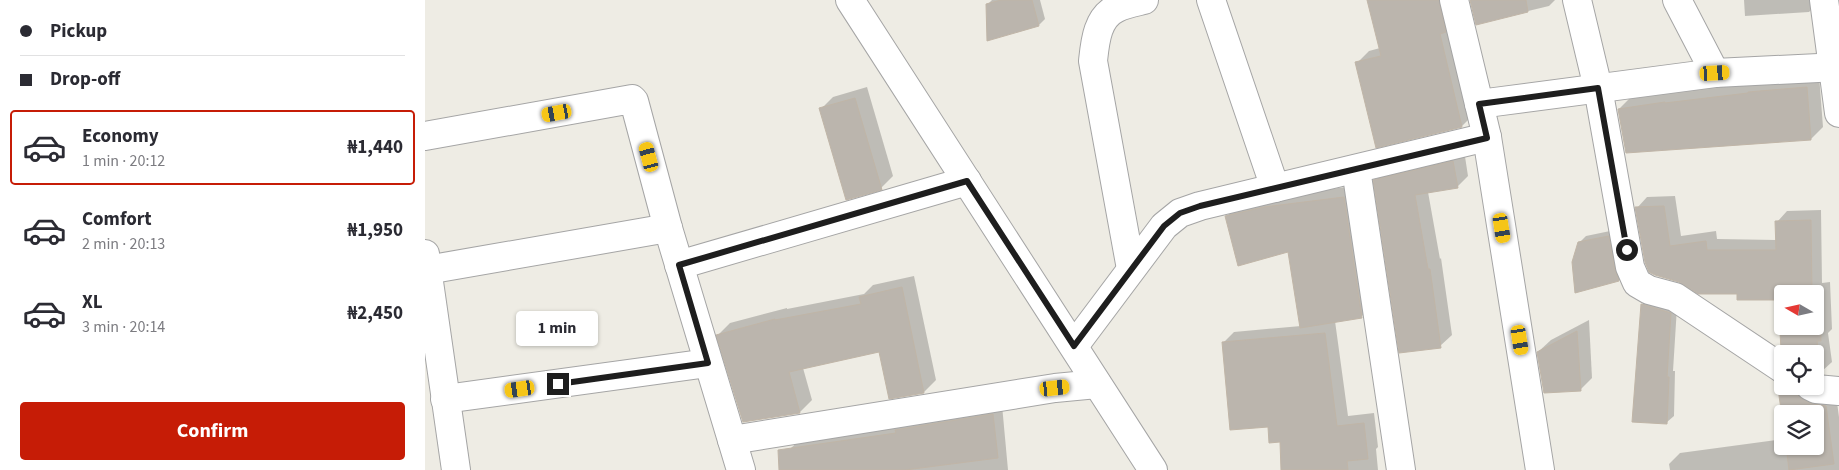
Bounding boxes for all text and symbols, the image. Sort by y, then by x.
text: Pickup [50,18,107,45]
car [1699,65,1730,81]
text: Drop-off [50,66,120,93]
car [540,103,573,123]
text: Economy [82,123,159,150]
icon: car [22,125,67,170]
text: ₦1,440 [347,134,403,161]
car [637,141,660,173]
text: 1 min · 20:12 [82,150,165,172]
text: Comfort [82,206,152,233]
icon: car [22,208,67,253]
car [1492,212,1511,244]
text: ₦1,950 [347,217,403,244]
text: 2 min · 20:13 [82,233,165,255]
route start [1616,239,1638,261]
north arrow [1774,285,1824,335]
map controls [1774,285,1824,455]
text: XL [82,289,103,316]
icon: car [22,291,67,336]
text: ₦2,450 [347,300,403,327]
callout: 1 min [517,312,599,346]
text: 3 min · 20:14 [82,316,165,338]
text: 1 min [538,317,576,339]
car [1510,324,1529,356]
button: locate [1774,345,1824,395]
route end [547,373,569,395]
car [504,379,535,399]
car [1039,379,1070,397]
button: Confirm [20,402,405,460]
button: layers [1774,405,1824,455]

